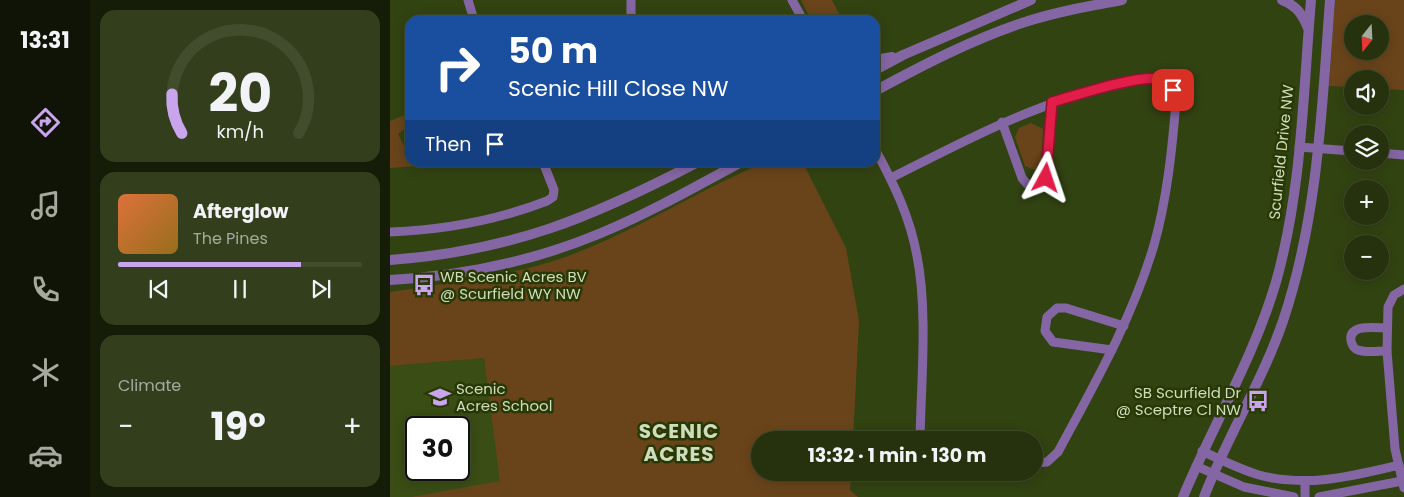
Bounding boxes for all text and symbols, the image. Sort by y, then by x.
north arrow [1344,15,1389,60]
map controls [1344,15,1389,280]
text: 13:31 [20,25,70,56]
text: 50 m [508,26,598,75]
icon: right [425,35,490,100]
text: 20 [208,57,272,130]
pin [1152,69,1194,111]
button: sound [1344,70,1389,115]
text: Scenic Hill Close NW [508,73,728,104]
icon: arrive [1159,76,1187,104]
street label: Scurfield Drive NW [1263,83,1299,221]
icon: directions [28,105,63,140]
text: km/h [216,119,264,144]
button: layers [1344,125,1389,170]
icon: arrive [481,130,509,158]
text: Then [425,131,471,158]
position arrow [1019,151,1071,203]
button: + [1344,180,1389,225]
icon: music [28,188,63,223]
text: Afterglow [193,198,288,225]
text: The Pines [193,227,268,250]
button: − [1344,235,1389,280]
place label: WB Scenic Acres BV @ Scurfield WY NW [440,266,587,304]
icon: phone [28,272,63,307]
bus stop icon: WB Scenic Acres BV @ Scurfield WY NW [411,272,437,298]
icon: previous [145,275,173,303]
icon: pause [226,275,254,303]
icon: next [307,275,335,303]
icon: climate [28,355,63,390]
text: Climate [118,374,181,397]
place label: Scenic Acres School [456,378,552,416]
place label: SB Scurfield Dr @ Sceptre Cl NW [1116,382,1241,420]
school or university icon: Scenic Acres School [427,384,453,410]
bus stop icon: SB Scurfield Dr @ Sceptre Cl NW [1245,388,1271,414]
text: 19° [211,400,266,453]
text: − [118,407,133,446]
text: + [343,407,362,446]
speed limit sign: 30 [405,416,470,481]
district label: SCENIC ACRES [639,417,719,468]
icon: car [28,438,63,473]
text: 13:32 · 1 min · 130 m [808,442,986,469]

